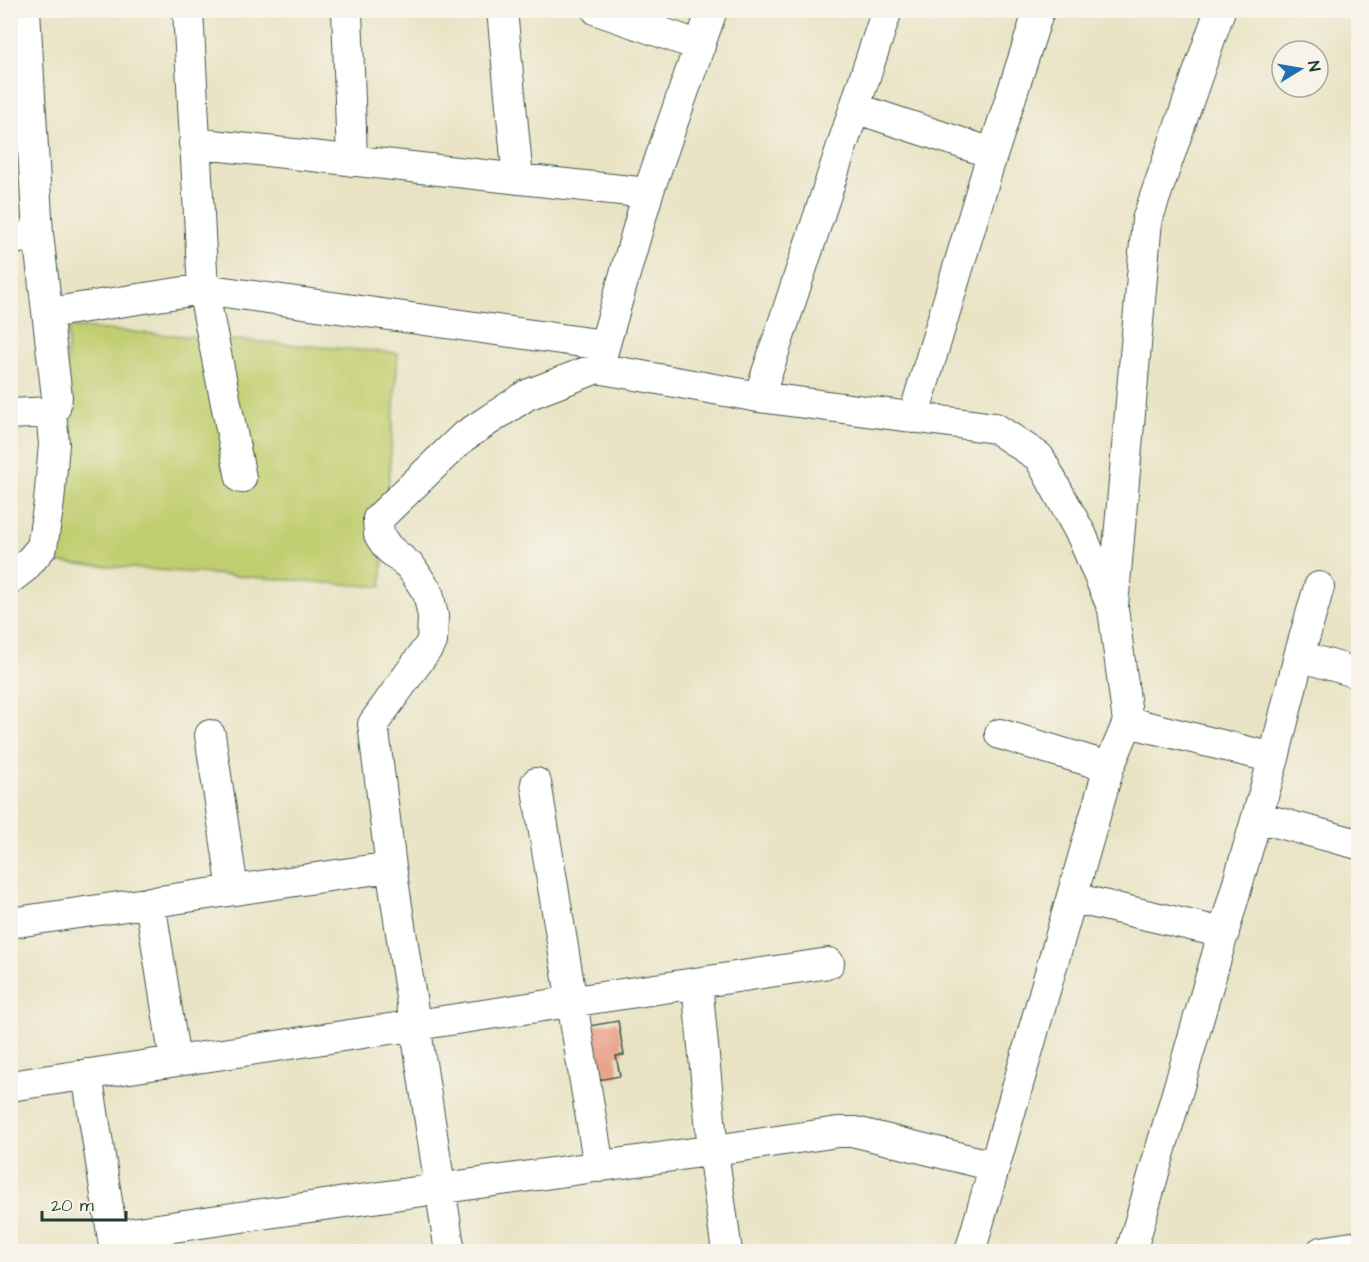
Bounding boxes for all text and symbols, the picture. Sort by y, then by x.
north arrow [1270,39,1330,99]
text: N [1302,59,1325,73]
scale bar [42,1184,126,1222]
text: 20 m [51,1193,94,1218]

